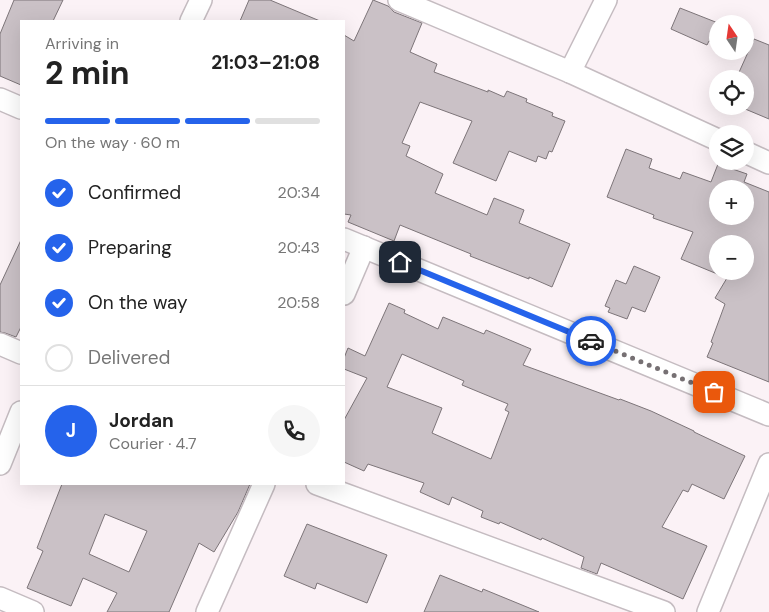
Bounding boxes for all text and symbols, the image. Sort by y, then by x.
north arrow [709,15,754,60]
map controls [709,15,754,280]
text: Arriving in [45,33,119,54]
text: 21:03–21:08 [211,50,320,75]
text: 2 min [45,52,130,94]
button: locate [709,70,754,115]
button: layers [709,125,754,170]
text: On the way · 60 m [45,132,180,153]
icon: check [45,179,73,207]
text: Confirmed [88,180,181,205]
button: + [709,180,754,225]
text: 20:34 [278,182,320,203]
icon: check [45,234,73,262]
text: Preparing [88,235,172,260]
button: − [709,235,754,280]
text: 20:43 [278,237,320,258]
pin [379,241,421,283]
icon: home [386,248,414,276]
icon: check [45,289,73,317]
text: On the way [88,290,188,315]
text: 20:58 [277,292,320,313]
courier [566,316,616,366]
icon: car [577,327,605,355]
text: Delivered [88,345,170,370]
pin [693,371,735,413]
icon: bag [700,378,728,406]
button: phone [268,405,320,457]
text: Jordan [109,408,174,433]
text: J [66,418,76,443]
text: Courier · 4.7 [109,433,197,454]

